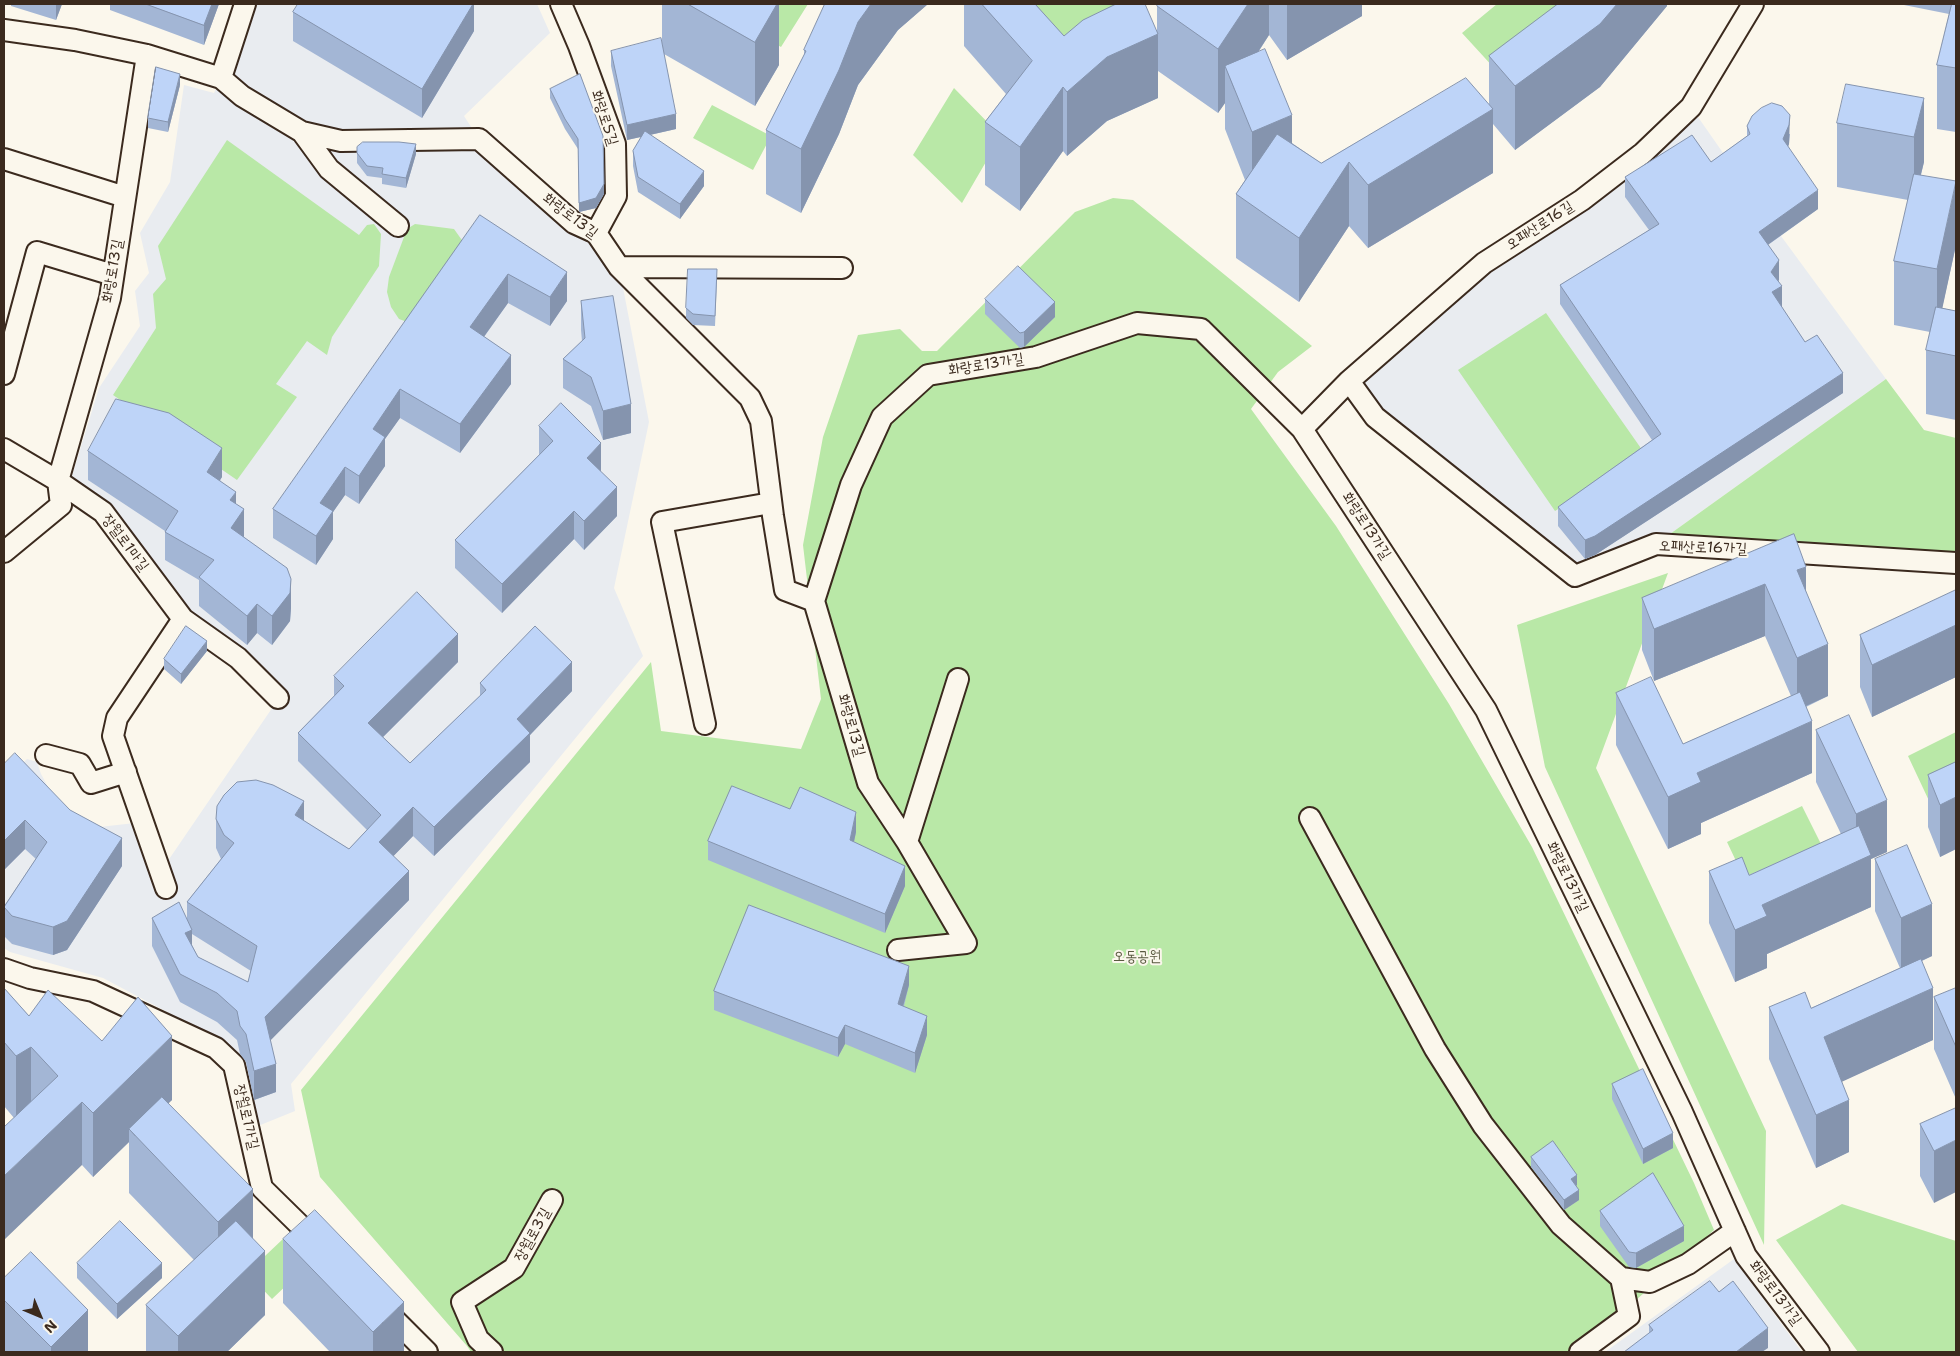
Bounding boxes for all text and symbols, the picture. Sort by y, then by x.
street label: 화랑로5길 [587,88,621,148]
street label: 화랑로13길 [539,189,601,243]
street label: 오패산로16길 [1503,198,1577,254]
street label: 화랑로13길 [99,238,127,304]
street label: 화랑로13가길 [947,350,1025,380]
street label: 화랑로13가길 [1338,489,1394,563]
street label: 장월로1마길 [98,511,152,575]
street label: 오패산로16가길 [1658,537,1748,559]
street label: 화랑로13길 [833,692,869,758]
street label: 화랑로13가길 [1542,839,1592,915]
park label: 오동공원 [1113,948,1161,966]
street label: 장월로1가길 [230,1083,262,1151]
street label: 장월로3길 [511,1205,555,1265]
street label: 화랑로13가길 [1745,1257,1805,1329]
north arrow [15,1291,65,1341]
text: N [40,1316,61,1337]

